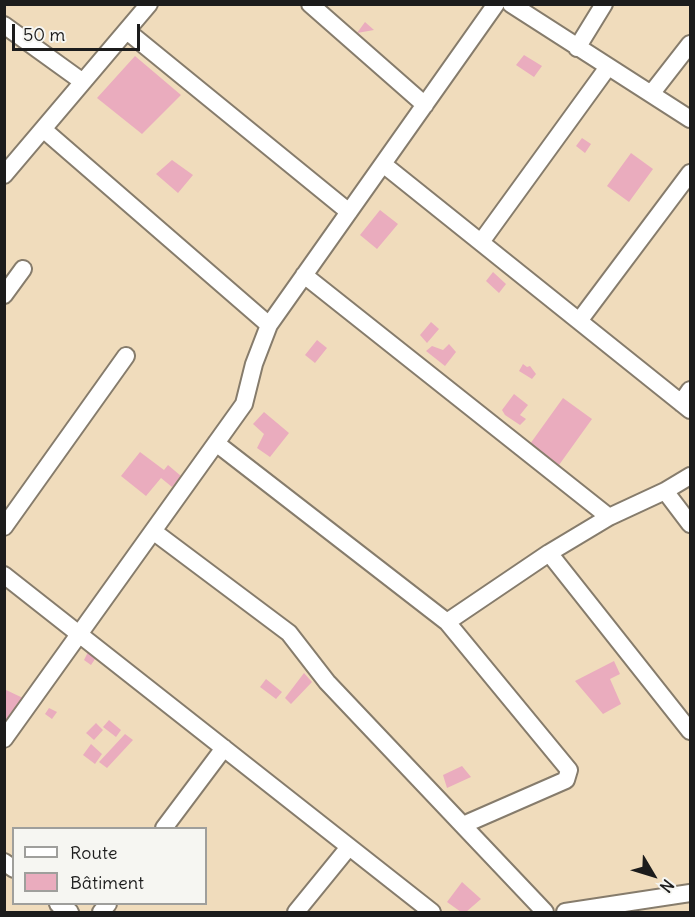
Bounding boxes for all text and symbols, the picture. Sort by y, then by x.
scale bar [15,12,142,50]
text: 50 m [23,23,65,46]
legend [12,827,207,905]
text: Route [70,841,118,864]
north arrow [623,845,683,905]
text: Bâtiment [70,871,144,894]
text: N [656,876,678,897]

